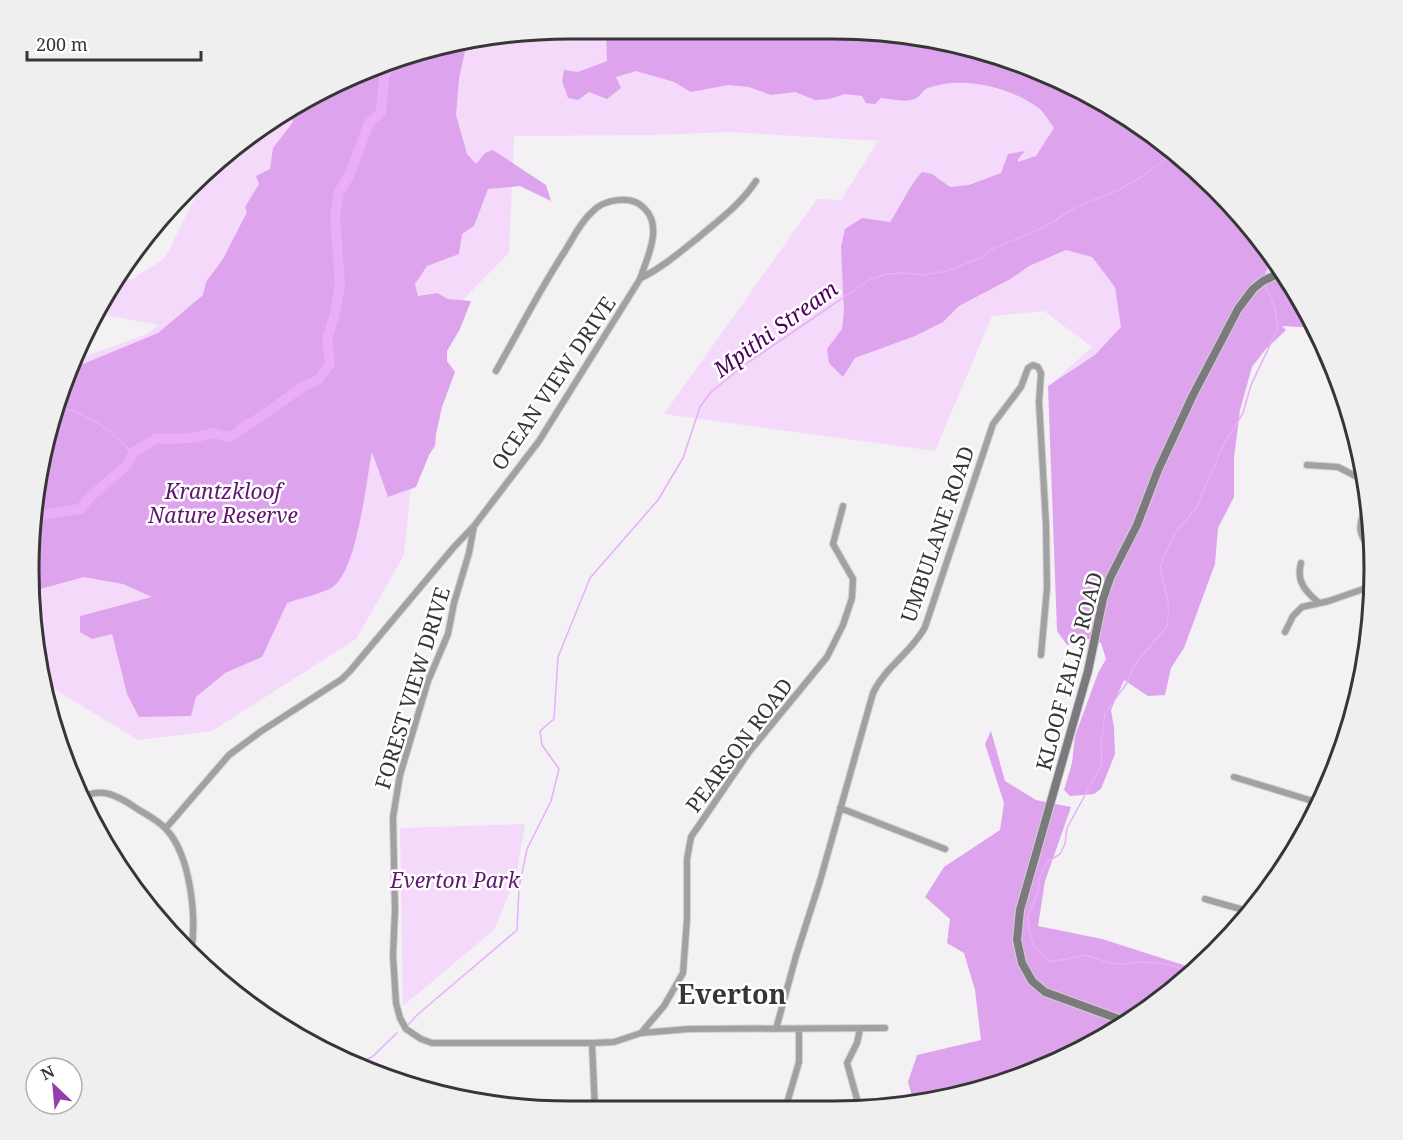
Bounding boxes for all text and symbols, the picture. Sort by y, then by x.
scale bar [27,24,201,62]
text: 200 m [36,32,88,56]
water label: Mpithi Stream [706,273,843,384]
street label: OCEAN VIEW DRIVE [484,291,622,475]
street label: UMBULANE ROAD [894,442,980,626]
park label: Krantzkloof Nature Reserve [147,477,298,529]
street label: KLOOF FALLS ROAD [1029,569,1109,773]
street label: FOREST VIEW DRIVE [368,583,456,793]
street label: PEARSON ROAD [679,672,799,818]
park label: Everton Park [389,866,521,894]
district label: Everton [677,975,787,1012]
north arrow [24,1056,84,1116]
text: N [37,1060,58,1085]

